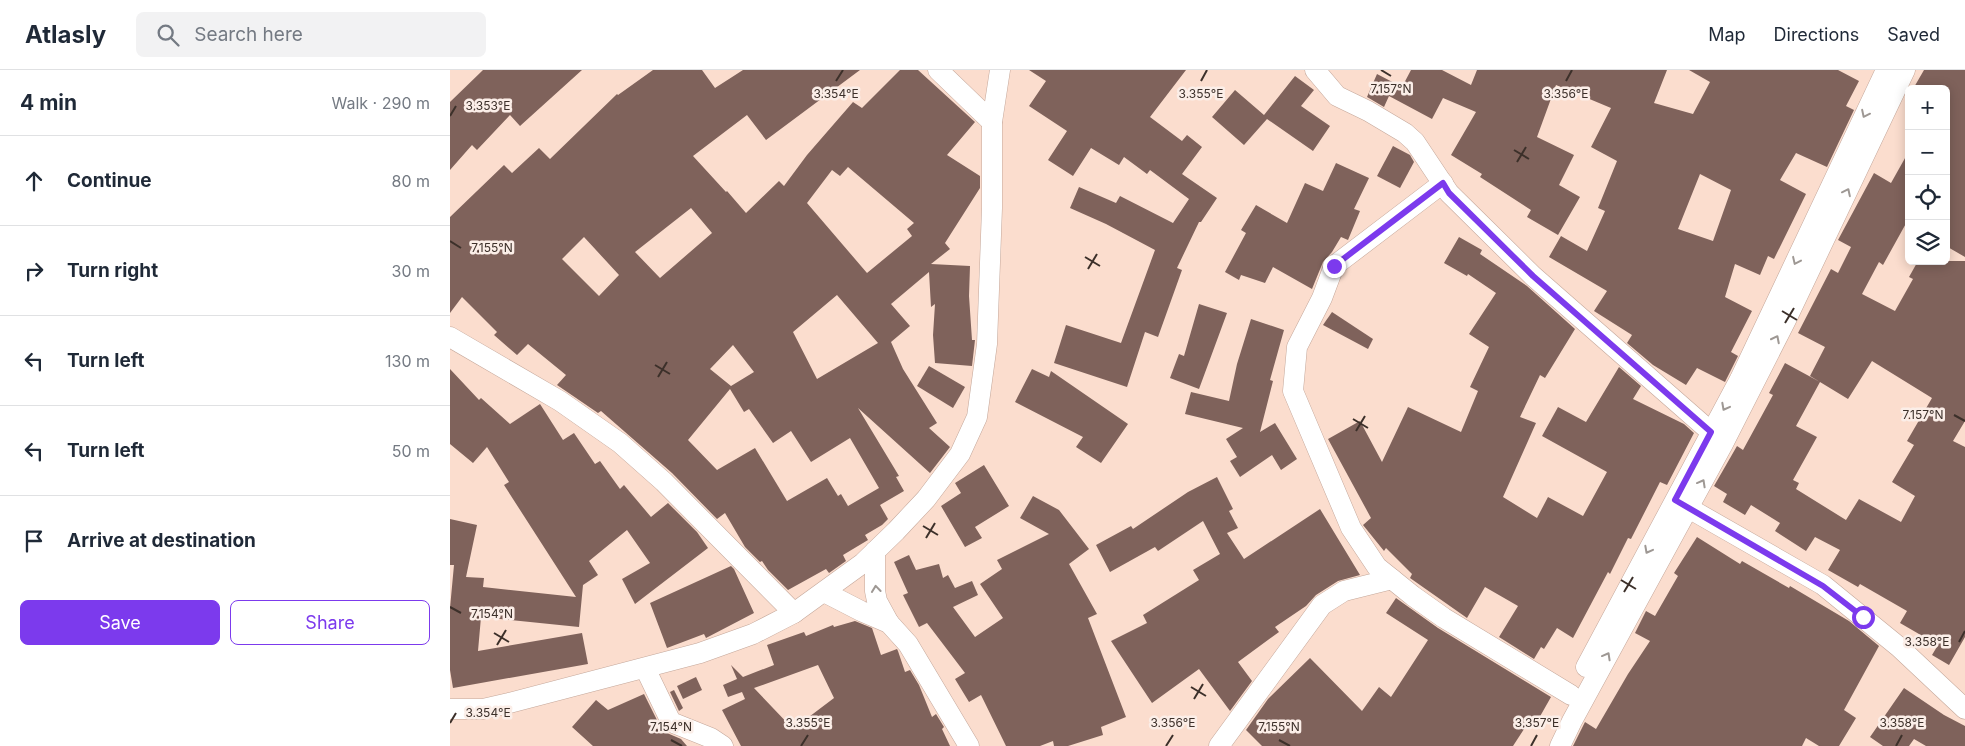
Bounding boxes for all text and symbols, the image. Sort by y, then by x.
search box [136,12,486,57]
text: Atlasly [25,20,106,49]
icon: search [154,21,182,49]
text: Search here [194,23,303,46]
text: Map [1708,24,1746,45]
text: Directions [1774,24,1859,45]
text: Saved [1887,24,1940,45]
text: 7.157°N [1370,81,1412,96]
map controls [1905,85,1950,265]
button: + [1905,85,1950,130]
text: 3.354°E [813,86,859,101]
text: 3.355°E [1179,86,1223,101]
text: 3.356°E [1543,86,1589,101]
text: 4 min [20,90,77,115]
text: Walk · 290 m [332,93,430,113]
text: 3.353°E [466,98,510,113]
one-way arrow [1861,109,1872,118]
button: − [1905,130,1950,175]
icon: ahead [20,167,48,195]
text: Continue [67,169,152,192]
text: 80 m [391,171,430,191]
button: locate [1905,175,1950,220]
one-way arrow [1841,188,1851,197]
button: layers [1905,220,1950,265]
text: 7.155°N [471,240,513,255]
route end [1323,255,1346,278]
one-way arrow [1792,256,1802,265]
icon: right [20,257,48,285]
text: Turn right [67,259,158,282]
text: 30 m [392,261,430,281]
one-way arrow [1770,335,1780,344]
icon: left [20,347,48,375]
text: Turn left [67,349,145,372]
text: 130 m [385,351,430,371]
one-way arrow [1721,401,1731,410]
text: 7.157°N [1902,407,1944,422]
icon: left [20,437,48,465]
text: Turn left [67,439,145,462]
text: 50 m [392,441,430,461]
one-way arrow [1696,479,1706,488]
icon: arrive [20,527,48,555]
text: Arrive at destination [67,529,256,552]
one-way arrow [1644,545,1654,554]
one-way arrow [870,584,881,592]
button: Save [20,600,220,645]
button: Share [230,600,430,645]
text: 7.154°N [471,606,513,621]
route start [1852,606,1875,629]
text: 3.358°E [1905,634,1949,649]
one-way arrow [1601,653,1611,662]
text: 3.354°E [465,705,511,720]
text: 3.355°E [786,715,830,730]
text: 3.356°E [1150,715,1196,730]
text: 3.357°E [1515,715,1559,730]
text: 3.358°E [1880,715,1924,730]
text: 7.154°N [650,719,692,734]
text: 7.155°N [1258,719,1300,734]

